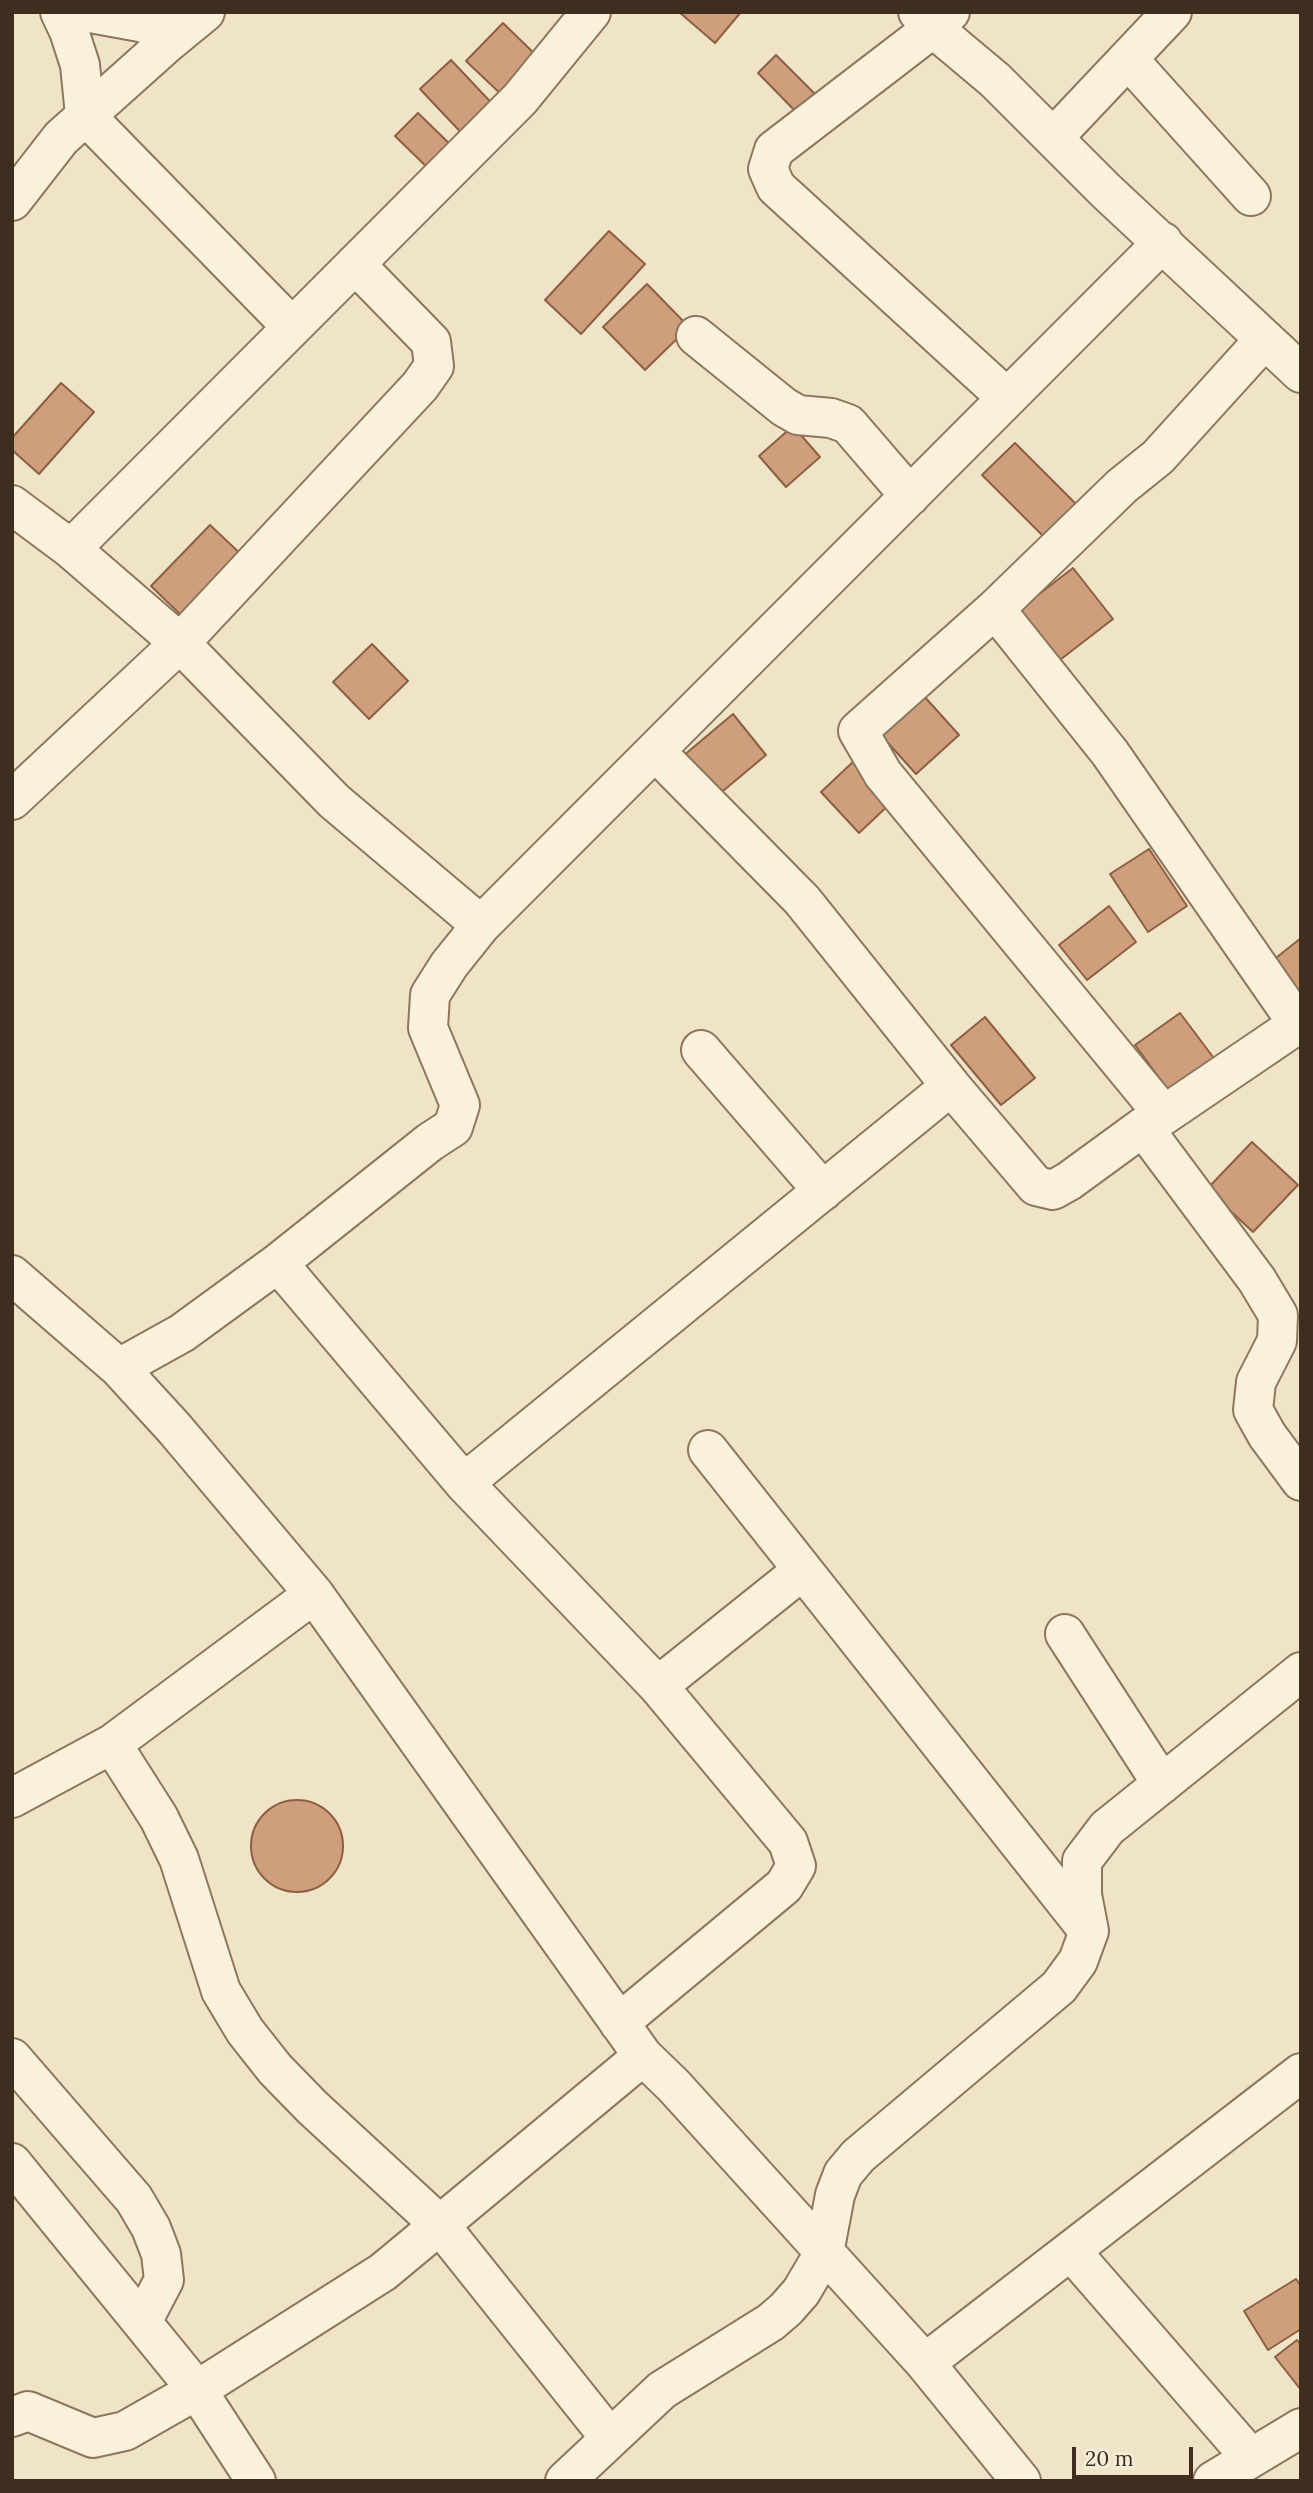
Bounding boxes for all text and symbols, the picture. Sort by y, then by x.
scale bar [1075,2434,1196,2478]
text: 20 m [1085,2445,1134,2472]

